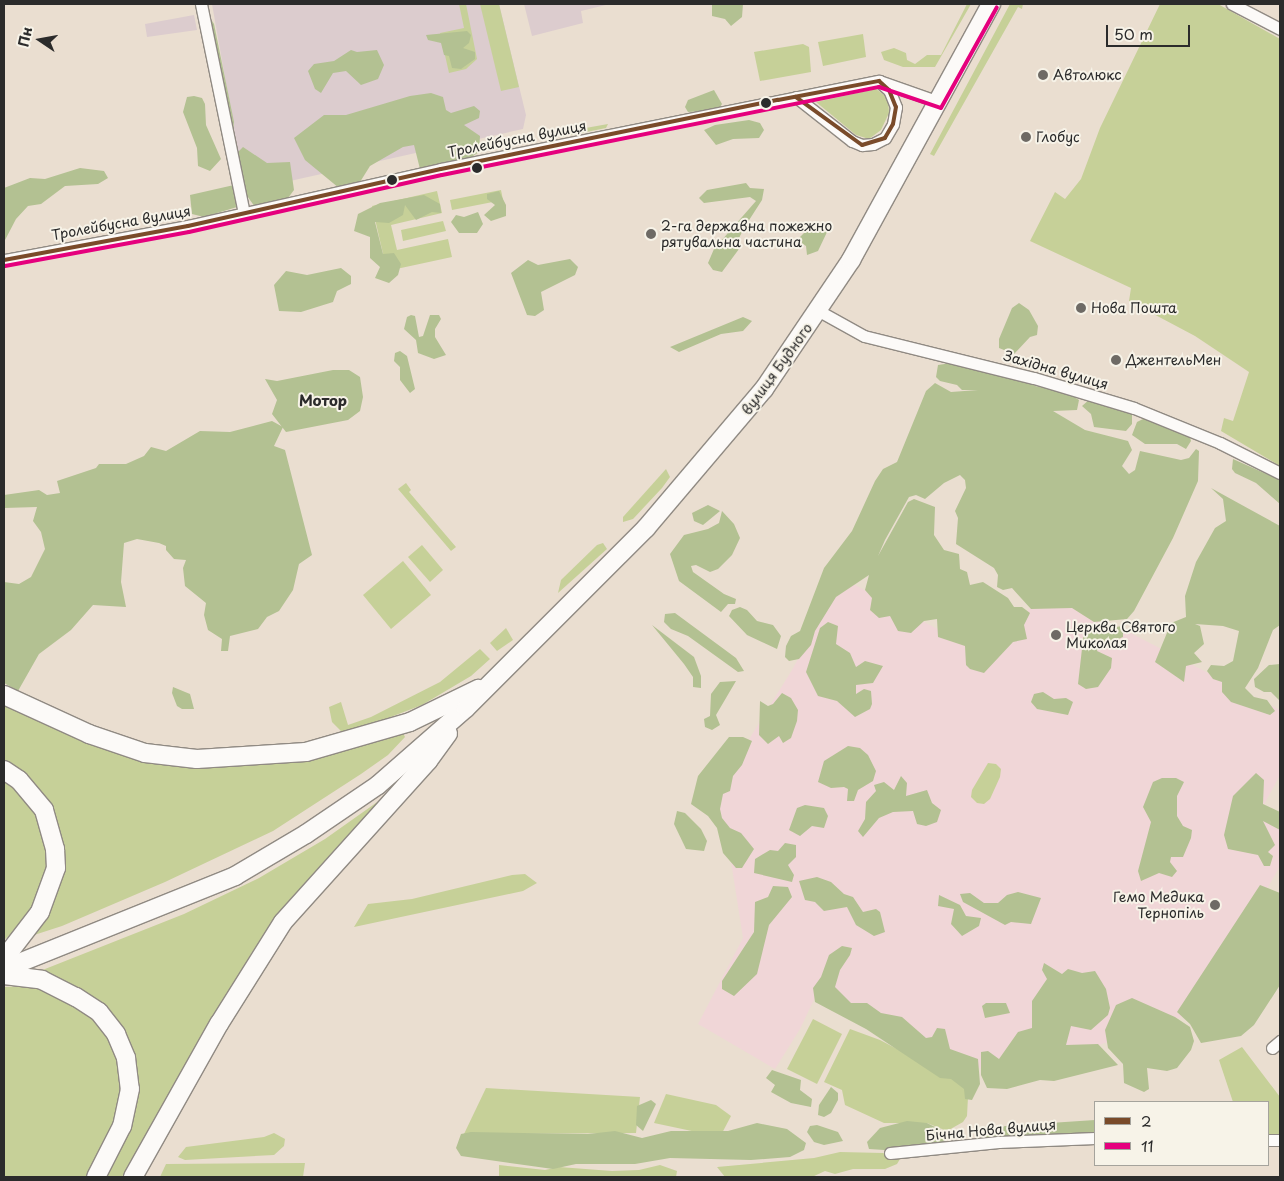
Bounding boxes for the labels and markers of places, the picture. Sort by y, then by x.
place label: Автолюкс [1053,67,1122,83]
marker: Автолюкс [1037,69,1049,81]
unlabelled marker [761,98,771,108]
place label: Глобус [1036,129,1080,145]
marker: Глобус [1020,131,1032,143]
unlabelled marker [472,163,482,173]
unlabelled marker [387,175,397,185]
place label: 2-га державна пожежно рятувальна частина [661,218,832,250]
marker: 2-га державна пожежно рятувальна частина [645,228,657,240]
place label: Нова Пошта [1091,300,1178,316]
marker: Нова Пошта [1075,302,1087,314]
place label: ДжентельМен [1126,352,1221,368]
marker: ДжентельМен [1110,354,1122,366]
place label: Церква Святого Миколая [1066,619,1177,652]
marker: Церква Святого Миколая [1050,629,1062,641]
place label: Гемо Медика Тернопіль [1113,889,1204,922]
marker: Гемо Медика Тернопіль [1208,898,1222,912]

